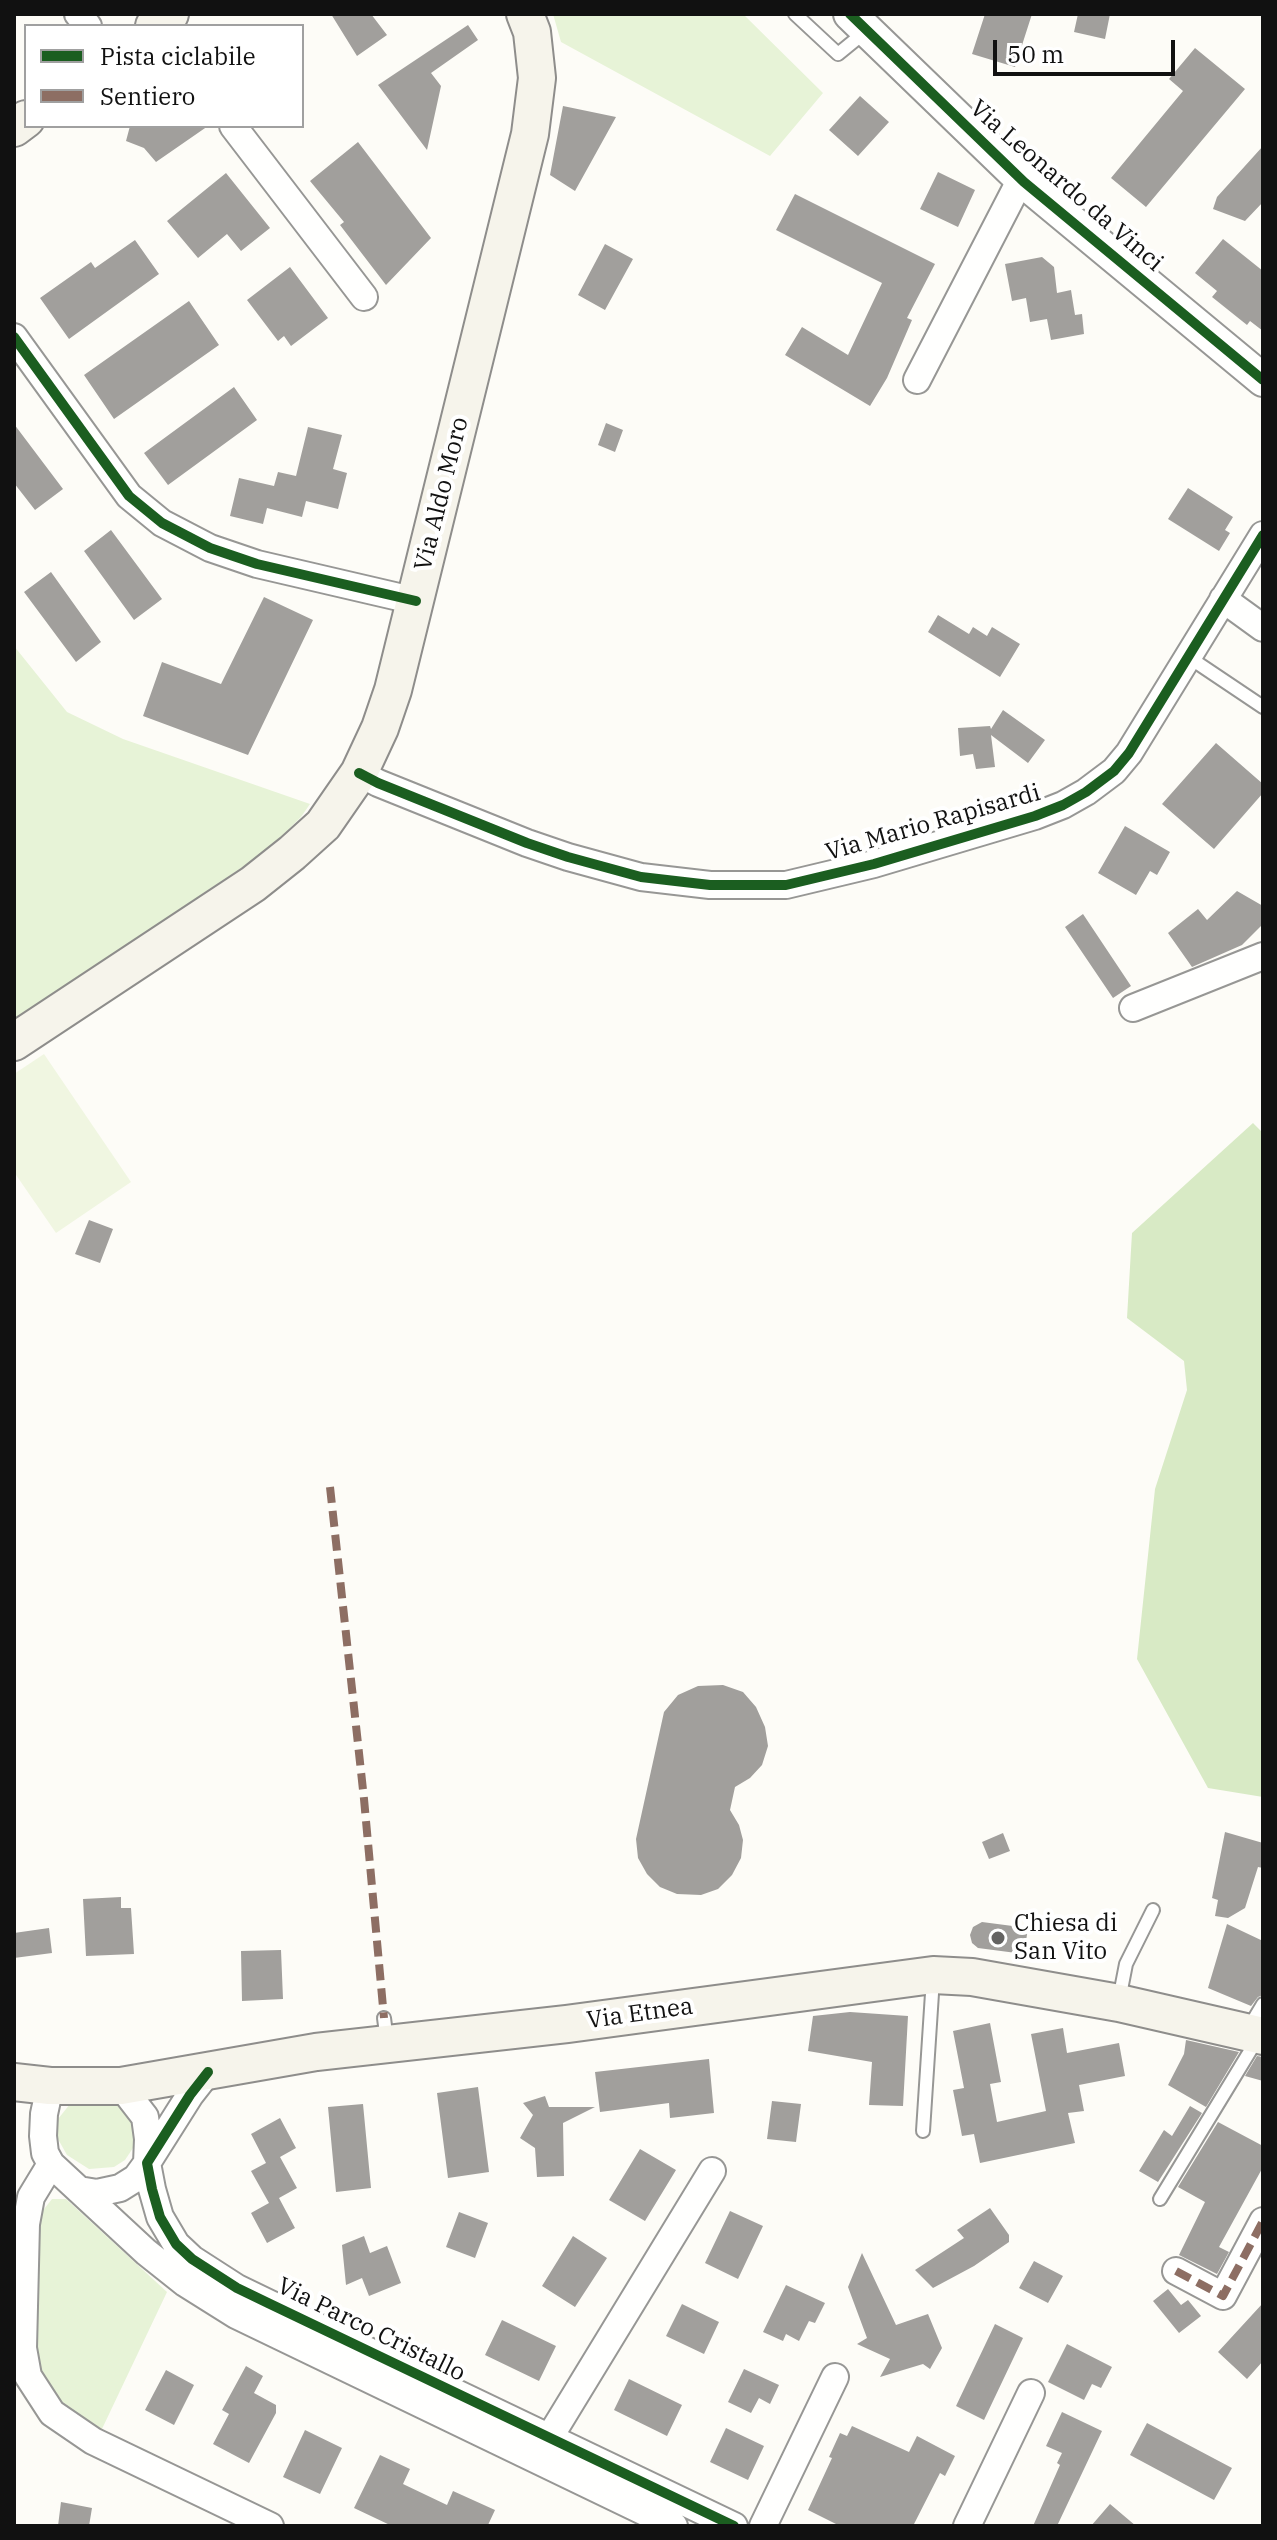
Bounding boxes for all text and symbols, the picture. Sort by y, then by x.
legend [24,24,304,128]
scale bar [997,24,1179,74]
text: 50 m [1007,38,1064,70]
text: Pista ciclabile [100,40,256,72]
text: Sentiero [100,80,195,112]
street label: Via Leonardo da Vinci [963,94,1169,278]
street label: Via Aldo Moro [409,414,475,574]
street label: Via Mario Rapisardi [822,779,1044,867]
place label: Chiesa di San Vito [1014,1910,1118,1966]
marker: Chiesa di San Vito [989,1929,1007,1947]
street label: Via Etnea [585,1992,695,2036]
street label: Via Parco Cristallo [272,2272,470,2388]

